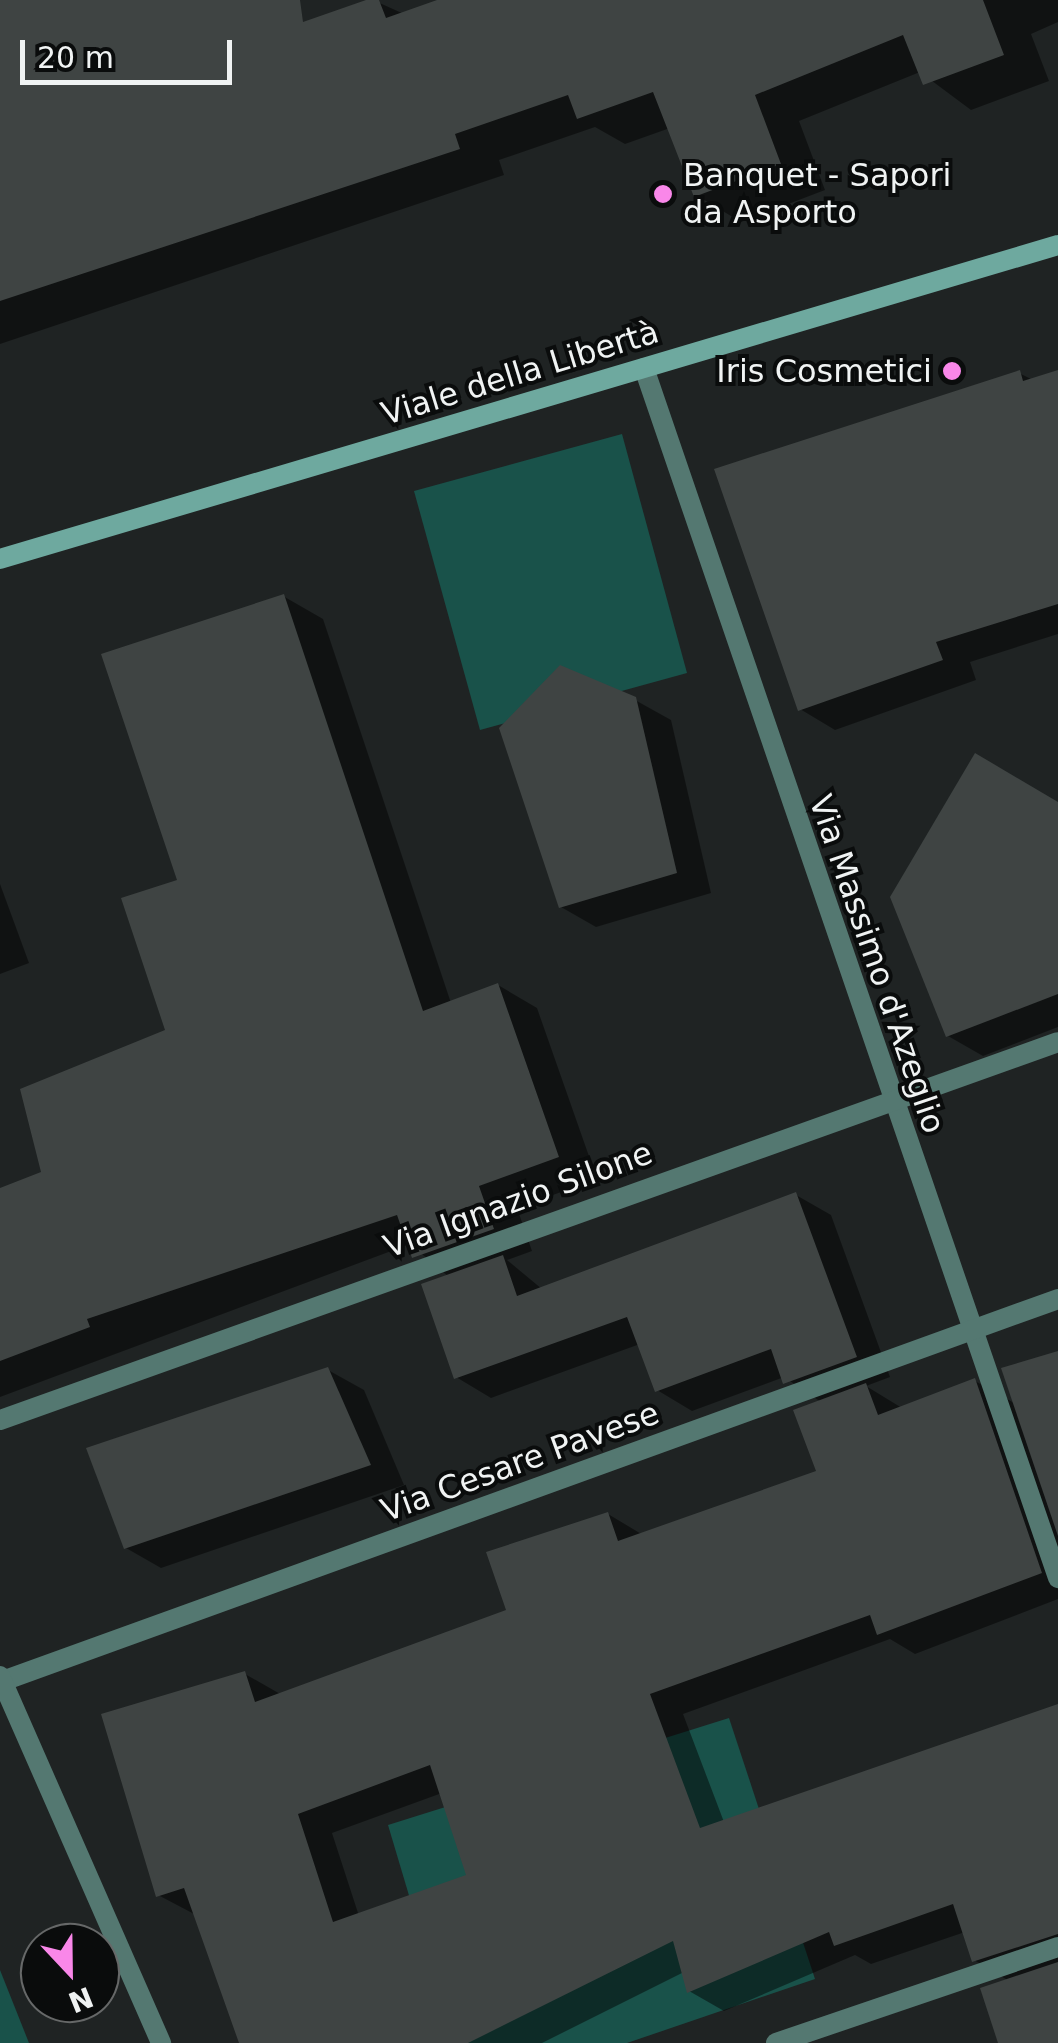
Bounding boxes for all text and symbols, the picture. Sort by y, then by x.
scale bar [25,20,238,82]
text: 20 m [37,40,114,75]
place label: Banquet - Sapori da Asporto [683,157,951,232]
marker: Banquet - Sapori da Asporto [652,183,674,205]
street label: Viale della Libertà [377,313,663,433]
place label: Iris Cosmetici [716,352,932,390]
marker: Iris Cosmetici [941,360,963,382]
street label: Via Massimo d'Azeglio [801,790,953,1138]
street label: Via Ignazio Silone [379,1134,657,1266]
street label: Via Cesare Pavese [376,1394,664,1530]
north arrow [20,1923,120,2023]
text: N [64,1980,98,2019]

